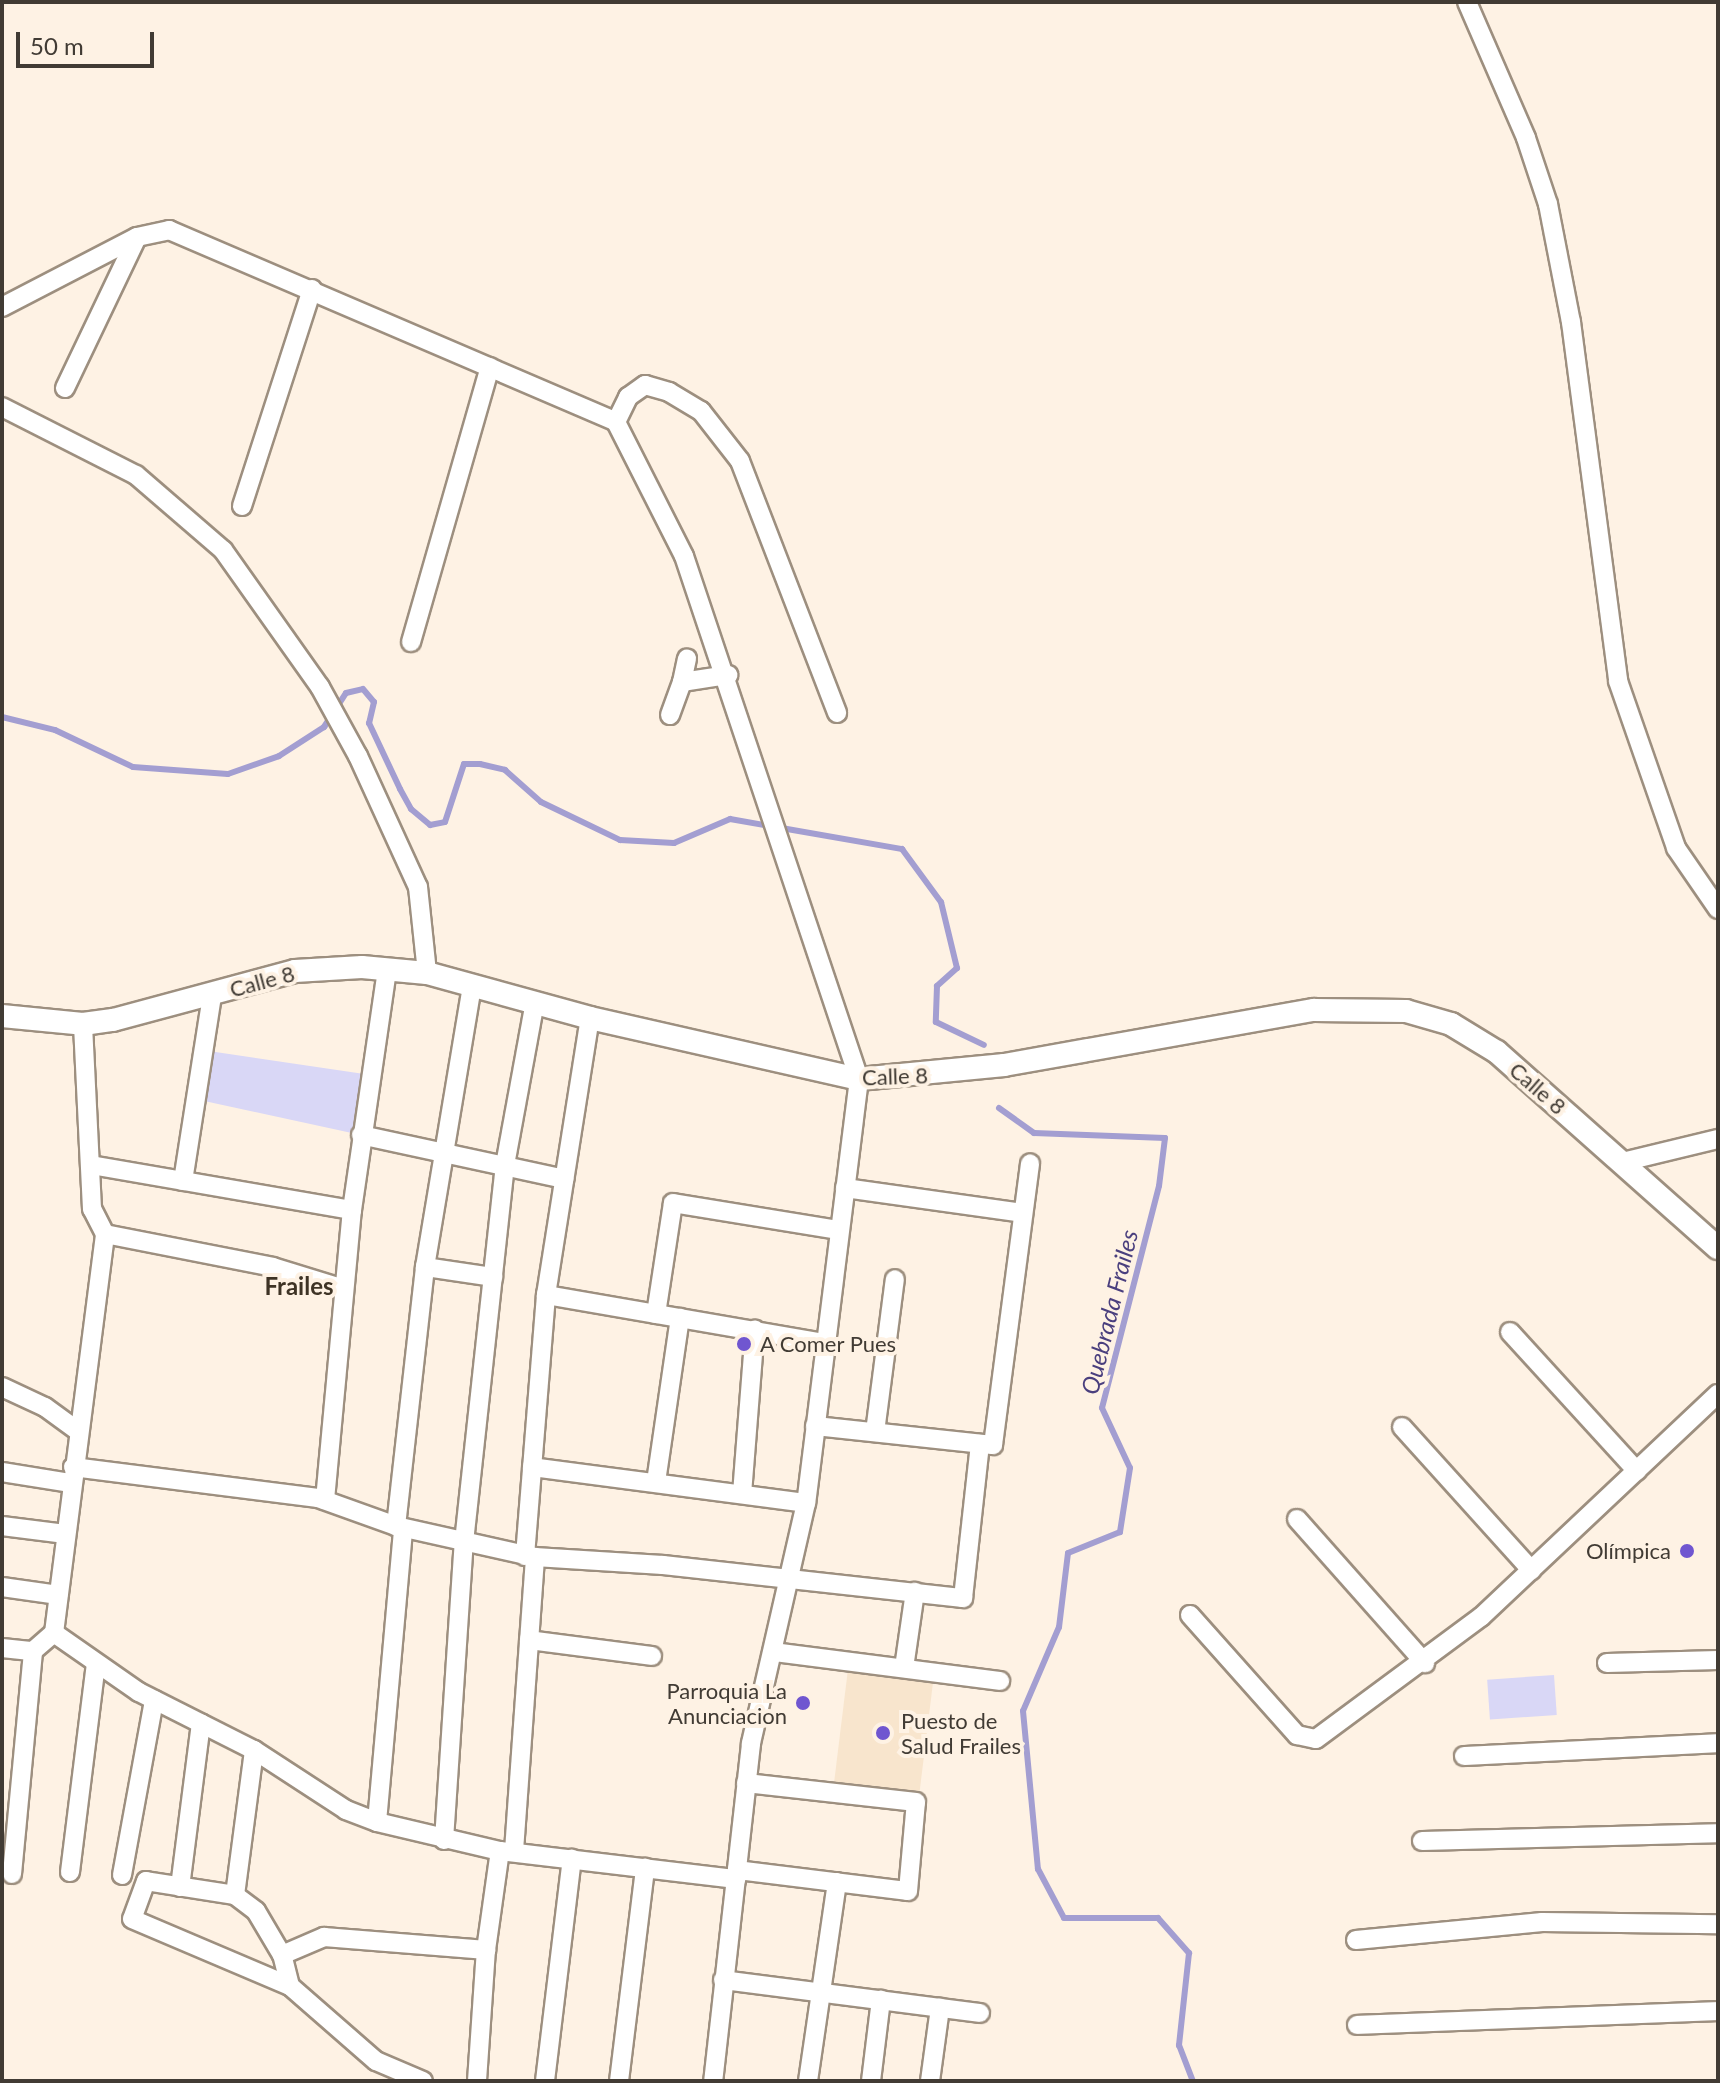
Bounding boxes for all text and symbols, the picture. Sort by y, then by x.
scale bar [20,16,158,66]
text: 50 m [30,31,84,60]
street label: Calle 8 [227,960,297,1002]
street label: Calle 8 [1504,1056,1572,1120]
street label: Calle 8 [862,1062,928,1090]
water label: Quebrada Frailes [1075,1227,1143,1397]
district label: Frailes [264,1272,334,1300]
place label: A Comer Pues [760,1331,897,1357]
marker: A Comer Pues [735,1335,753,1353]
place label: Olímpica [1586,1538,1671,1564]
marker: Olímpica [1678,1542,1696,1560]
place label: Parroquia La Anunciacion [667,1677,787,1728]
marker: Parroquia La Anunciacion [794,1694,812,1712]
place label: Puesto de Salud Frailes [901,1707,1021,1758]
marker: Puesto de Salud Frailes [872,1722,894,1744]

